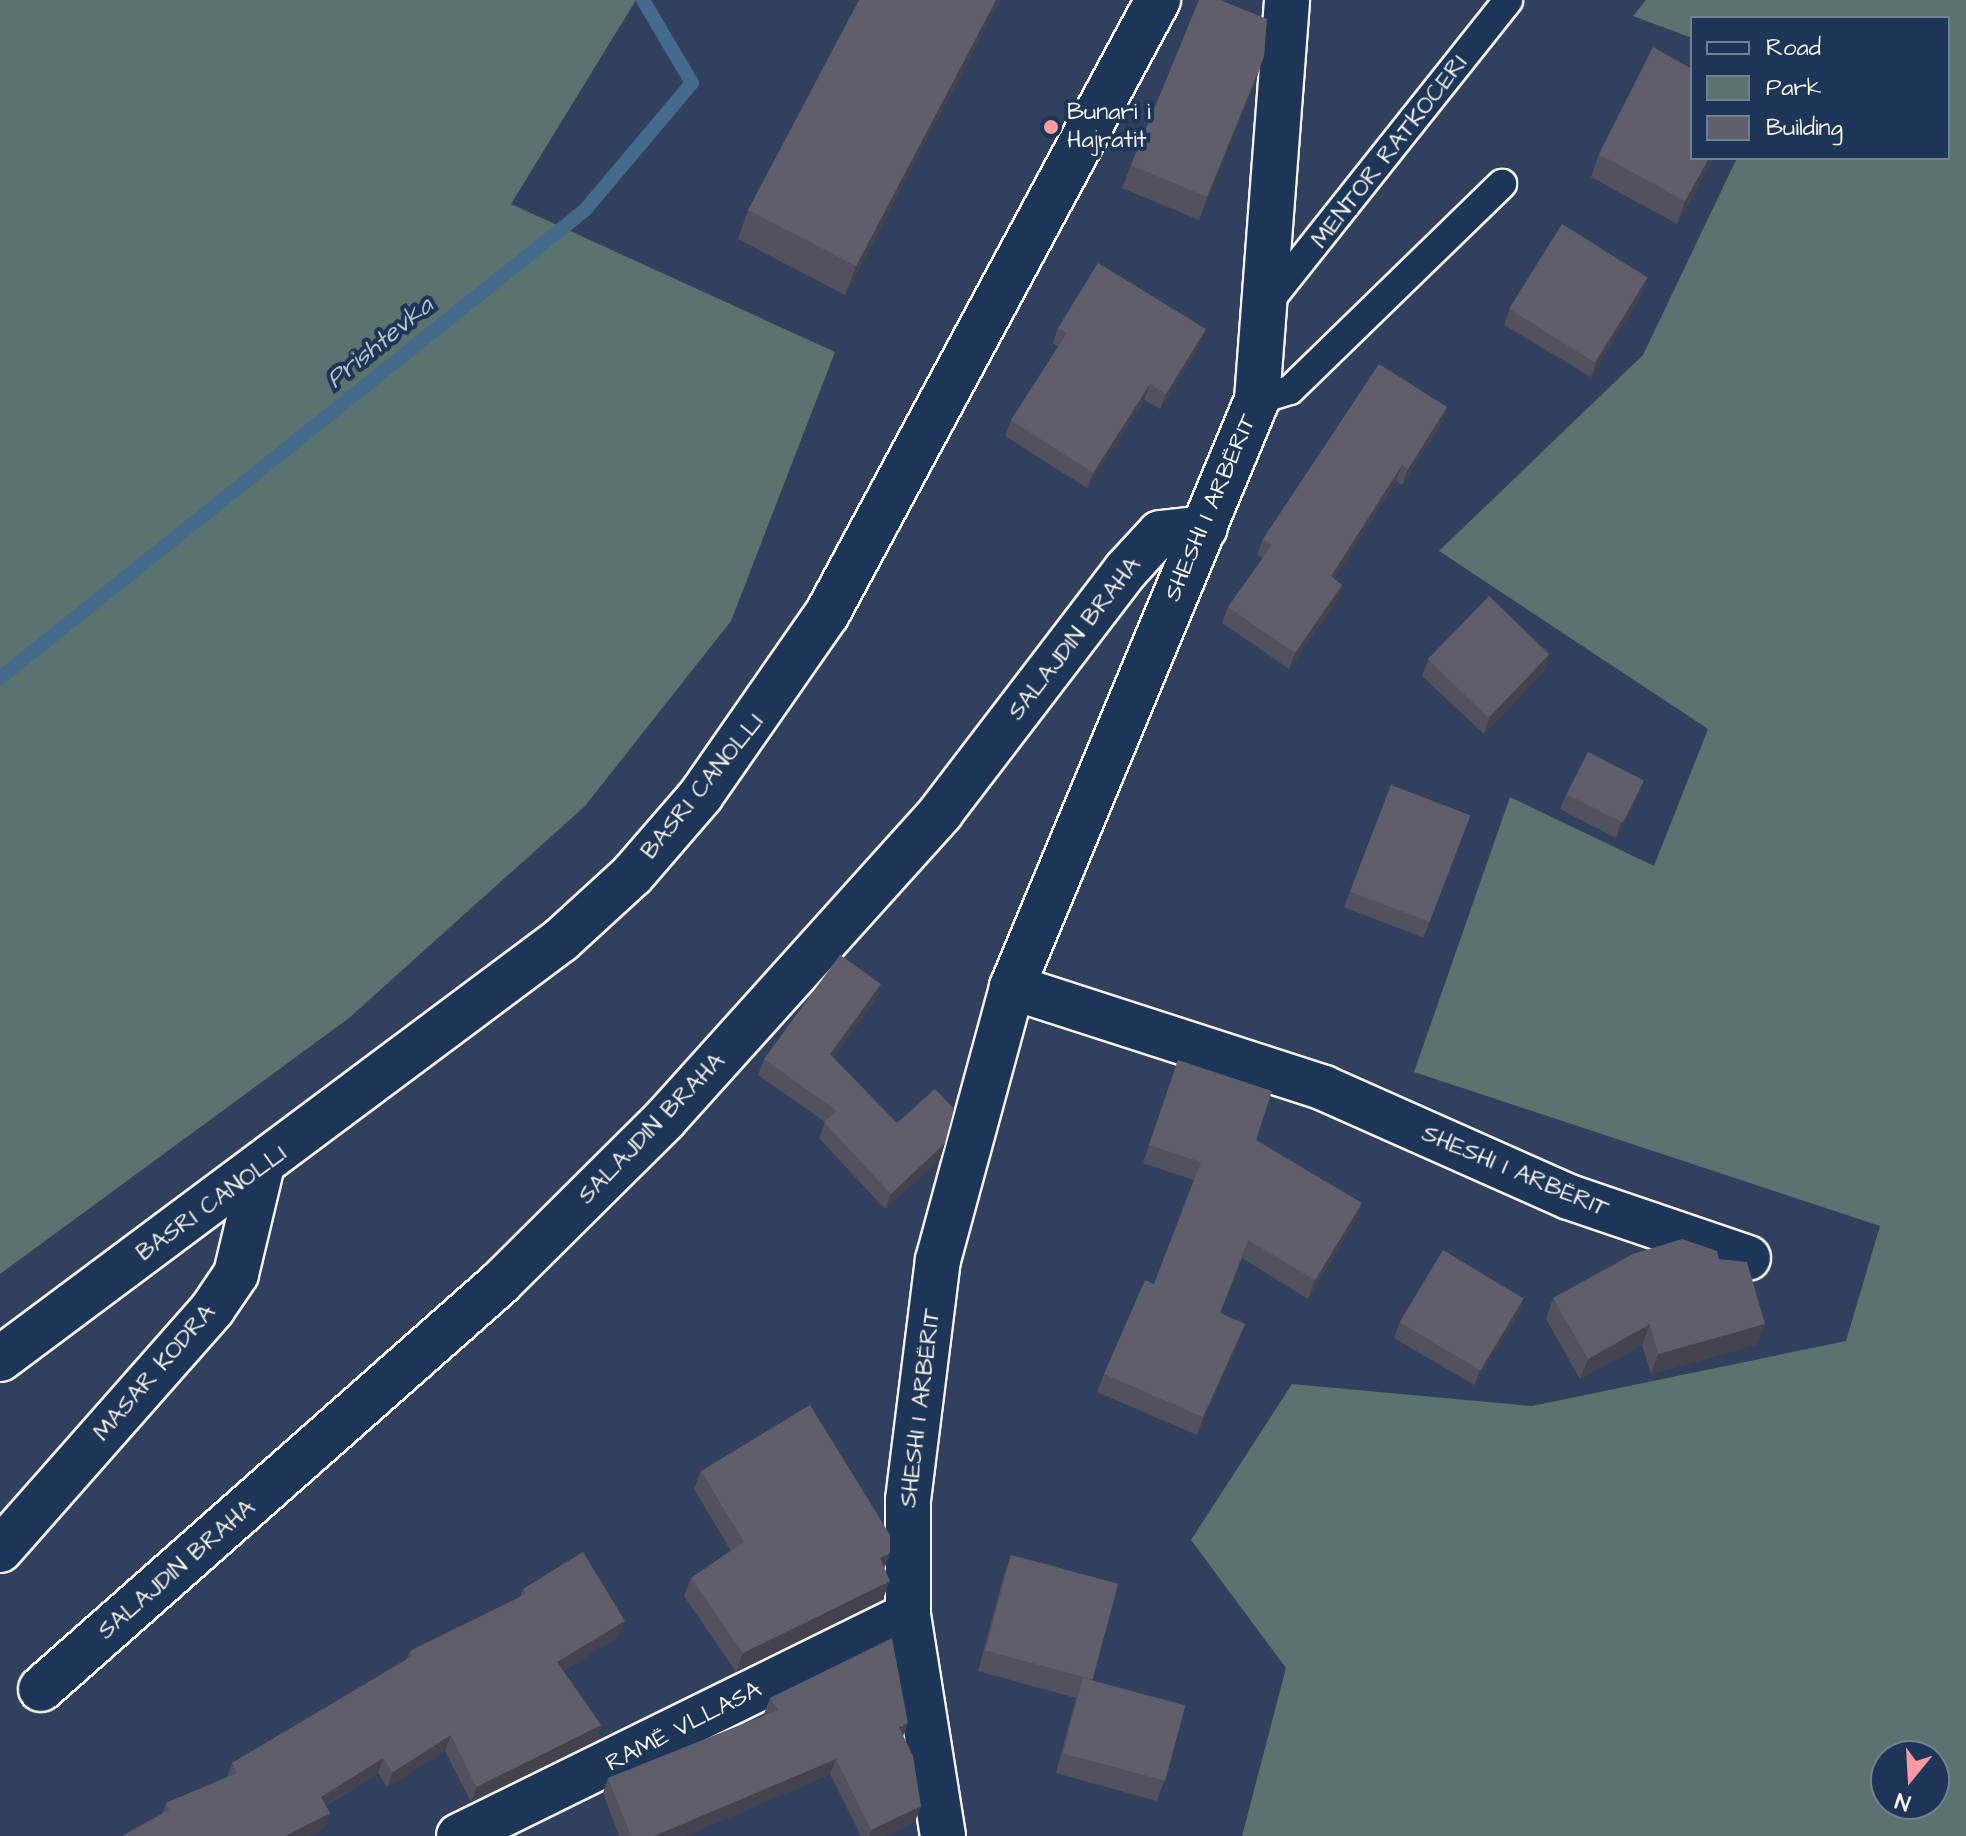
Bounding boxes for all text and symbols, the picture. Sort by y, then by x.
legend [1690,16,1950,160]
text: Road [1766,31,1821,65]
street label: MENTOR RATKOCERI [1306,50,1474,254]
text: Park [1766,71,1822,105]
place label: Bunari i Hajratit [1067,99,1151,155]
text: Building [1766,111,1843,145]
marker: Bunari i Hajratit [1042,118,1060,136]
water label: Prishtevka [320,291,440,395]
street label: SHESHI I ARBËRIT [1159,410,1263,606]
street label: SALAJDIN BRAHA [1002,552,1148,726]
street label: BASRI CANOLLI [636,709,770,865]
street label: SALAJDIN BRAHA [573,1047,731,1211]
street label: SHESHI I ARBËRIT [1417,1120,1613,1224]
street label: BASRI CANOLLI [131,1140,293,1268]
street label: MASAR KODRA [88,1299,222,1447]
street label: SHESHI I ARBËRIT [895,1307,947,1509]
street label: SALAJDIN BRAHA [93,1494,261,1646]
street label: RAMË VLLASA [601,1675,767,1779]
north arrow [1870,1740,1950,1820]
text: N [1892,1785,1914,1818]

